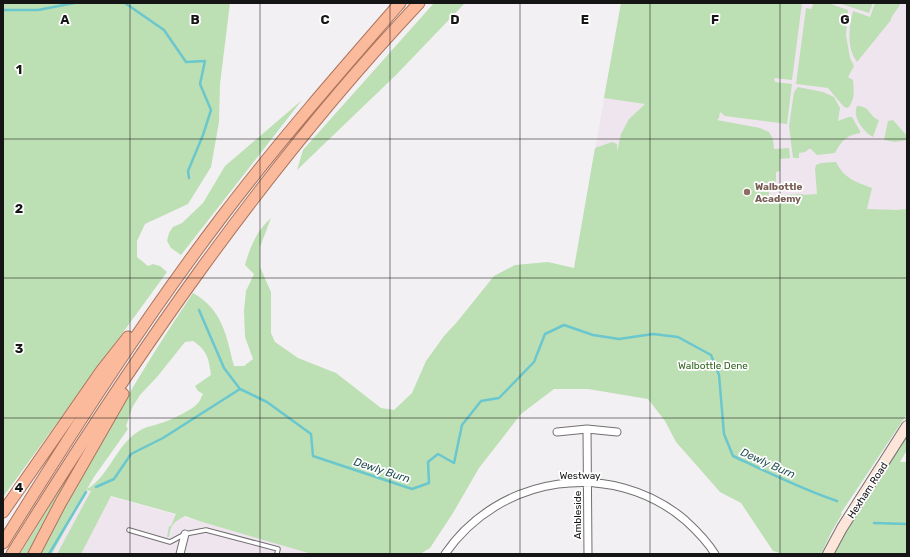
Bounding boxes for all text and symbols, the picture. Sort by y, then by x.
text: A [60,12,70,27]
text: B [190,12,200,27]
text: C [320,12,330,27]
text: D [450,12,460,27]
text: E [581,12,589,27]
text: F [711,12,719,27]
text: G [840,12,850,27]
text: 1 [16,62,22,77]
place label: Walbottle Academy [755,181,802,205]
marker: Walbottle Academy [742,187,752,197]
text: 2 [15,201,23,216]
text: 3 [15,341,24,356]
park label: Walbottle Dene [678,360,748,372]
water label: Dewly Burn [738,446,797,481]
water label: Dewly Burn [352,455,412,486]
street label: Hexham Road [845,460,891,521]
street label: Westway [559,470,601,482]
text: 4 [15,480,24,495]
street label: Ambleside [572,490,584,539]

